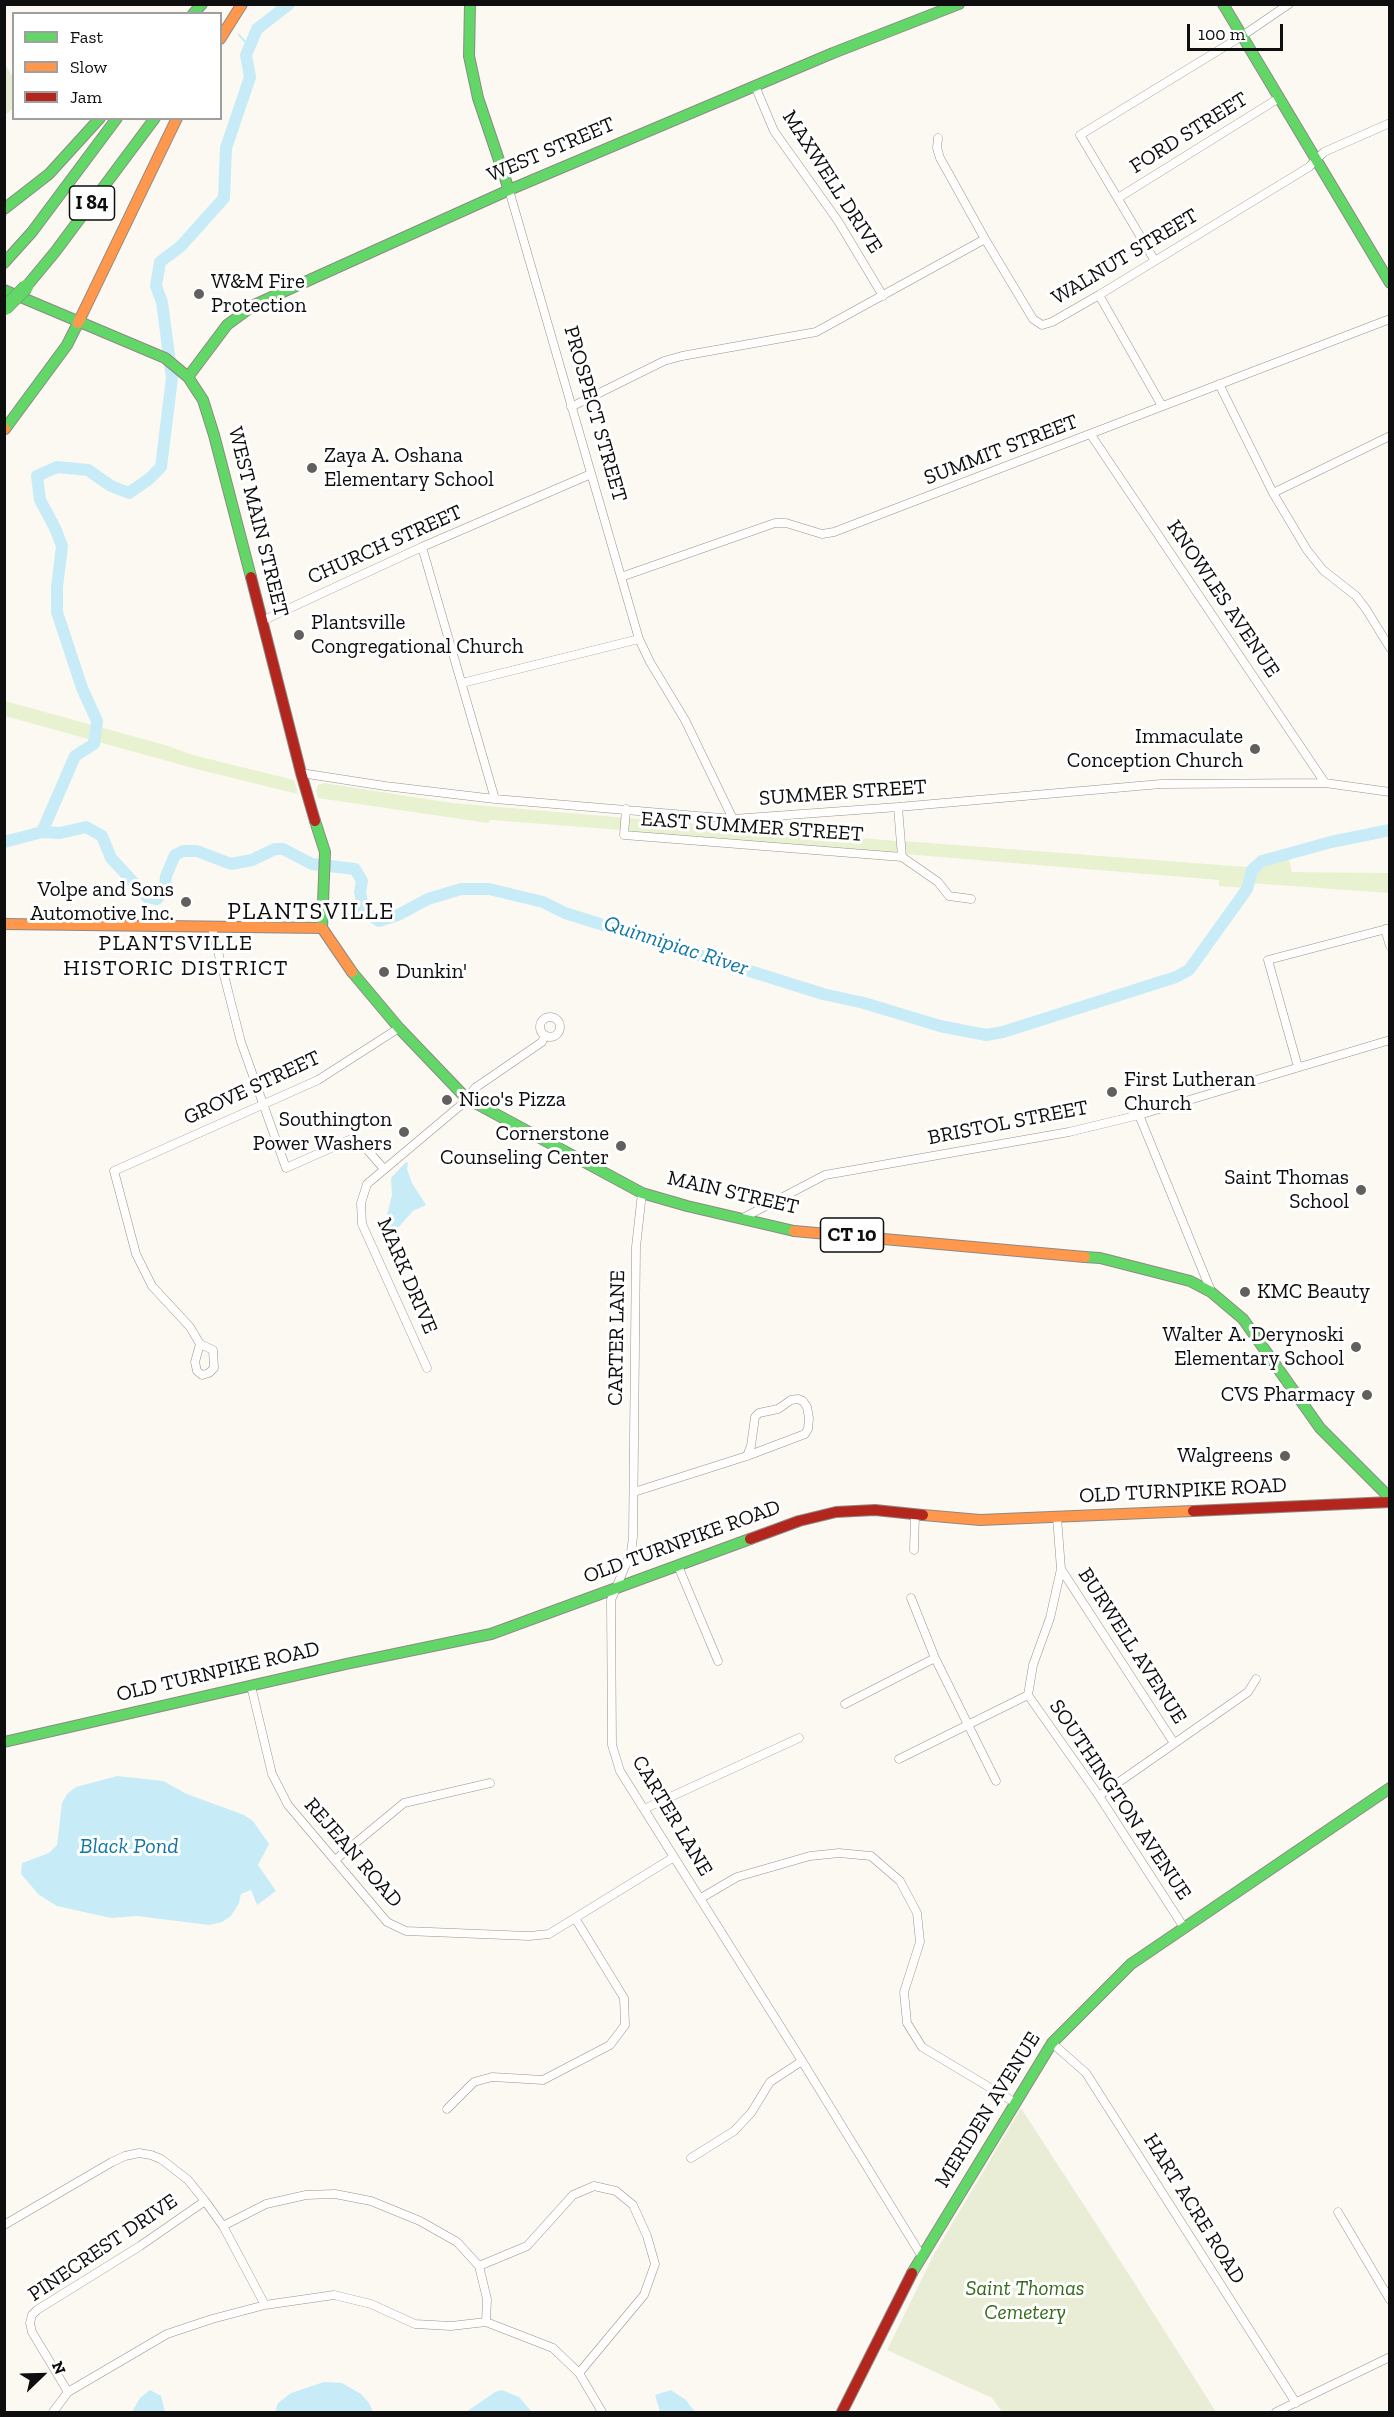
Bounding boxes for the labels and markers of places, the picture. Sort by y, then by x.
place label: W&M Fire Protection [211,269,306,319]
marker: W&M Fire Protection [192,287,206,301]
place label: Zaya A. Oshana Elementary School [324,443,494,493]
marker: Zaya A. Oshana Elementary School [305,461,319,475]
place label: Plantsville Congregational Church [311,610,524,660]
marker: Plantsville Congregational Church [292,628,306,642]
place label: Immaculate Conception Church [1067,724,1243,774]
marker: Immaculate Conception Church [1248,742,1262,756]
place label: Volpe and Sons Automotive Inc. [30,877,174,927]
marker: Volpe and Sons Automotive Inc. [179,895,193,909]
place label: Dunkin' [396,959,467,985]
marker: Dunkin' [377,965,391,979]
place label: First Lutheran Church [1124,1067,1256,1117]
marker: First Lutheran Church [1105,1085,1119,1099]
place label: Nico's Pizza [459,1087,566,1113]
marker: Nico's Pizza [440,1093,454,1107]
place label: Southington Power Washers [253,1107,392,1157]
place label: Cornerstone Counseling Center [440,1121,609,1171]
marker: Southington Power Washers [397,1125,411,1139]
marker: Cornerstone Counseling Center [614,1139,628,1153]
place label: Saint Thomas School [1224,1165,1349,1215]
marker: Saint Thomas School [1354,1183,1368,1197]
place label: KMC Beauty [1257,1279,1370,1305]
marker: KMC Beauty [1238,1285,1252,1299]
place label: Walter A. Derynoski Elementary School [1162,1322,1344,1372]
marker: Walter A. Derynoski Elementary School [1349,1340,1363,1354]
place label: CVS Pharmacy [1221,1382,1355,1408]
marker: CVS Pharmacy [1360,1388,1374,1402]
place label: Walgreens [1177,1443,1273,1469]
marker: Walgreens [1278,1449,1292,1463]

